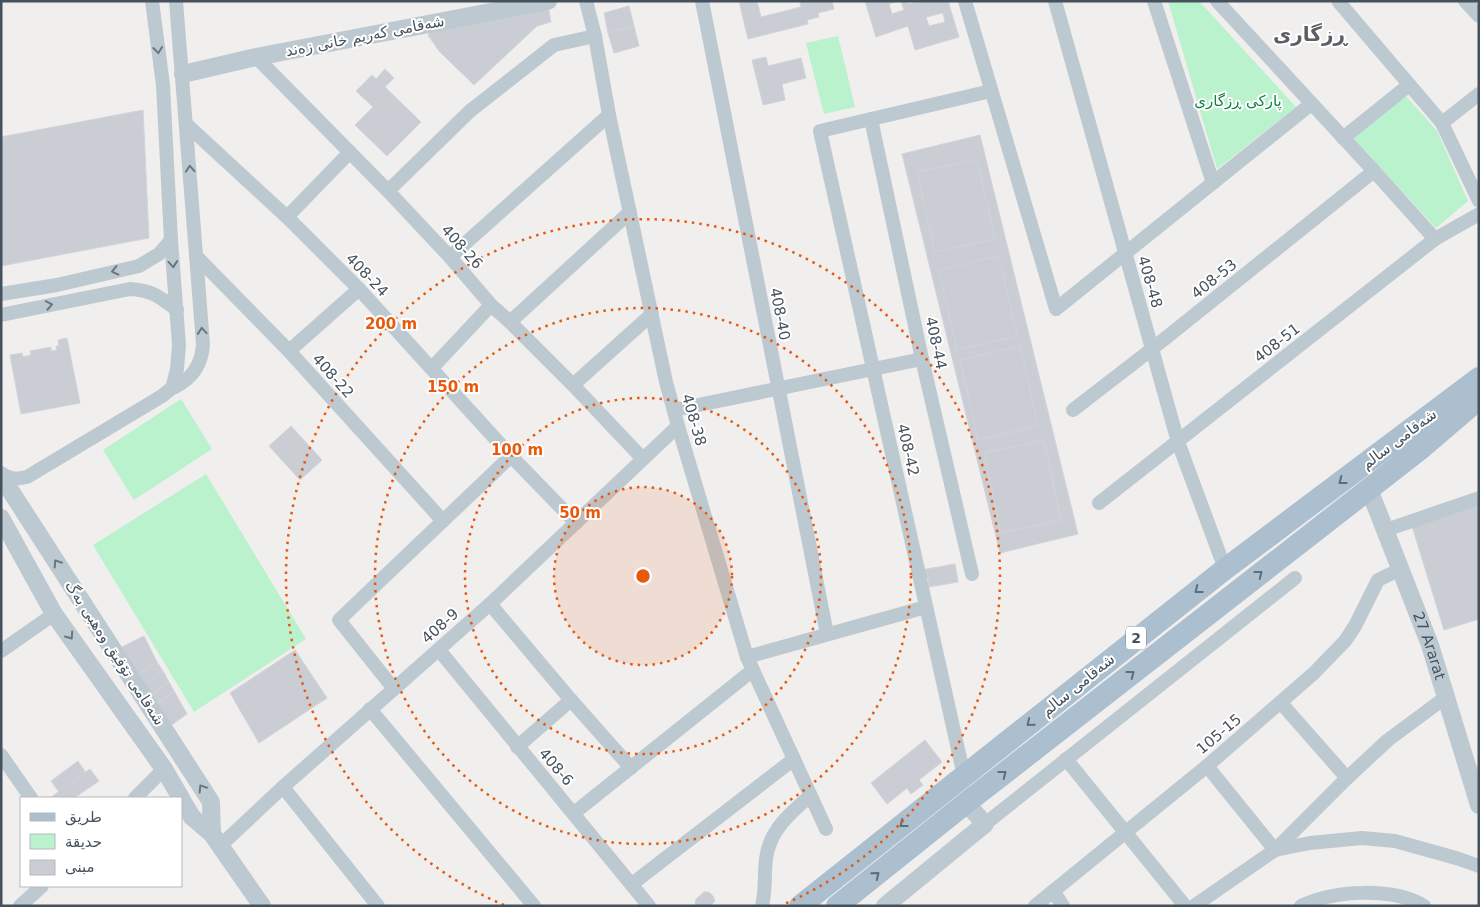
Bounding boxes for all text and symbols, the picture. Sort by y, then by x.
street label: شەقامی کەریم خانی زەند [284,12,446,60]
district label: ڕزگاری [1273,22,1349,46]
one-way arrow [152,46,163,54]
park label: پارکی ڕزگاری [1194,92,1282,111]
one-way arrow [185,164,196,172]
street label: 408-26 [438,221,486,273]
street label: 408-24 [342,250,392,300]
street label: 408-48 [1134,254,1166,310]
street label: 408-53 [1188,255,1240,303]
one-way arrow [168,260,179,268]
one-way arrow [111,265,120,276]
street label: 408-40 [766,286,794,342]
one-way arrow [45,301,53,311]
text: 200 m [365,315,417,333]
street label: 408-44 [922,315,950,371]
street label: 408-51 [1251,320,1303,366]
one-way arrow [197,326,208,334]
street label: 408-22 [309,350,357,402]
text: 150 m [427,378,479,396]
street label: 408-38 [678,392,710,448]
street label: شەقامی سالم [1358,405,1440,473]
street label: 408-42 [893,422,923,478]
text: 100 m [491,441,543,459]
one-way arrow [1339,476,1348,484]
text: 50 m [559,504,601,522]
one-way arrow [54,560,63,569]
centre of rings [634,567,652,585]
one-way arrow [1253,572,1262,580]
street label: شەقامی تۆفیق وەهبی بەگ [61,577,169,729]
one-way arrow [1195,584,1204,592]
street label: 408-9 [418,605,462,647]
street label: 27 Ararat [1409,609,1449,682]
road number: 2 [1126,626,1146,650]
one-way arrow [64,630,73,640]
street label: شەقامی سالم [1038,650,1118,720]
one-way arrow [1125,672,1134,680]
street label: 105-15 [1193,710,1245,758]
one-way arrow [1027,718,1036,726]
street label: 408-6 [535,745,577,789]
one-way arrow [997,771,1007,780]
one-way arrow [199,784,208,794]
legend [20,797,182,887]
text: طريق [65,808,102,826]
one-way arrow [899,819,908,828]
text: حديقة [65,833,102,851]
text: مبنى [65,858,95,876]
one-way arrow [870,872,879,881]

